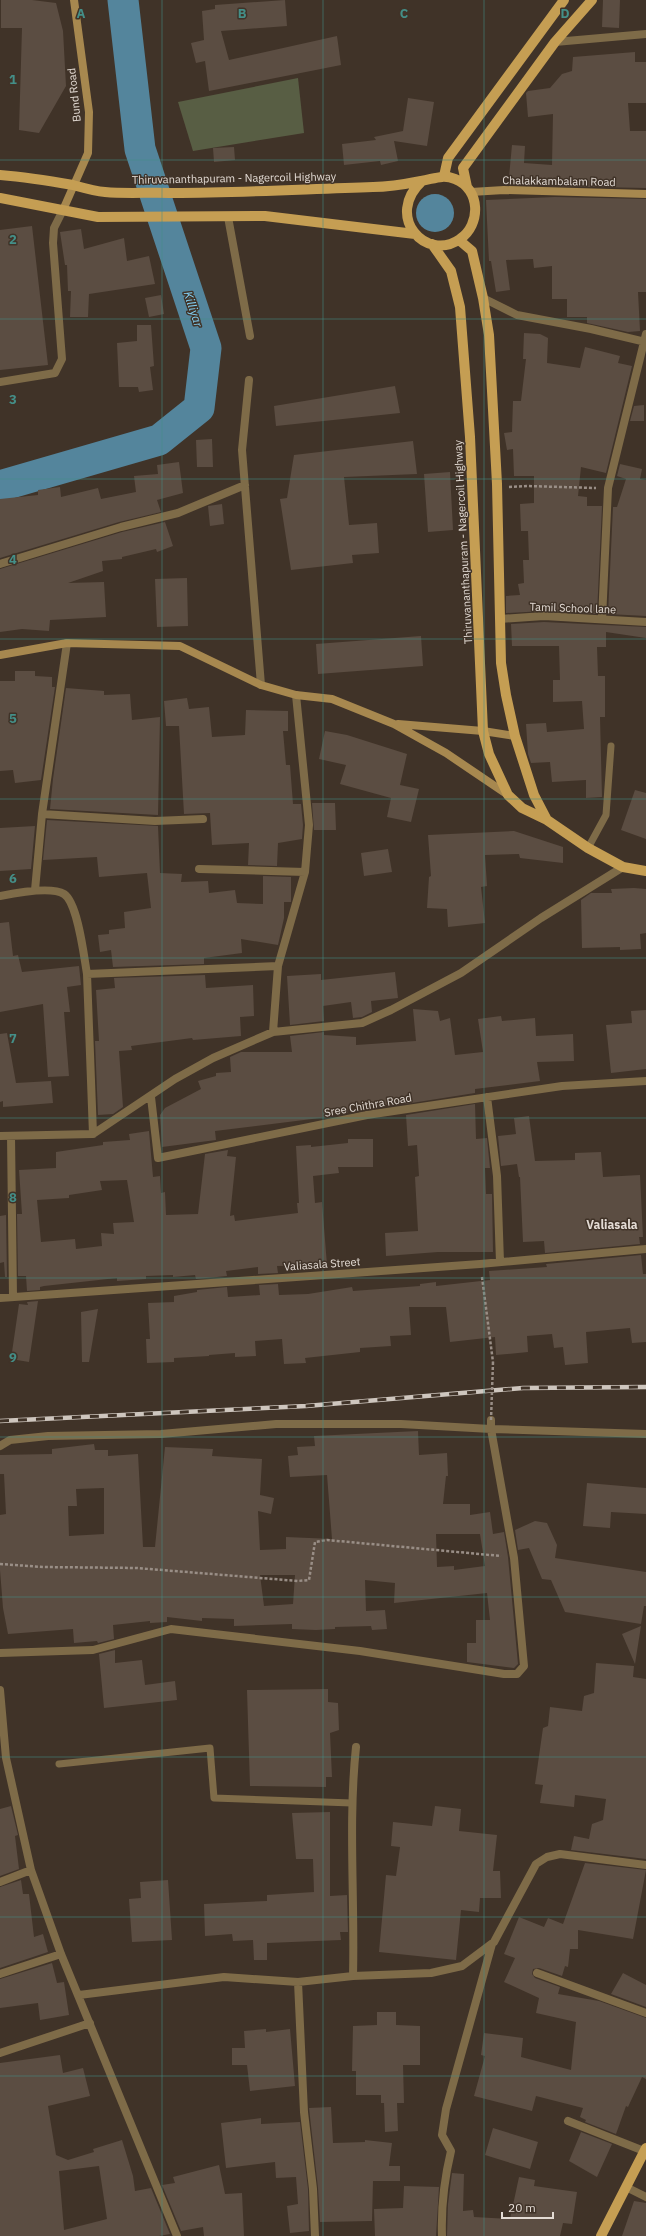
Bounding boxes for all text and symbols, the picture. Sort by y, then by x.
text: A [77,5,86,22]
text: B [238,5,247,22]
text: C [400,5,409,22]
text: D [560,5,570,22]
street label: Bund Road [64,67,84,123]
text: 1 [9,71,17,88]
street label: Thiruvananthapuram - Nagercoil Highway [132,169,337,187]
street label: Chalakkambalam Road [502,173,616,189]
text: 2 [9,231,17,248]
water label: Killiyar [181,289,207,329]
text: 3 [9,391,17,408]
street label: Thiruvananthapuram - Nagercoil Highway [451,439,475,644]
text: 4 [9,551,17,568]
street label: Tamil School lane [529,599,617,617]
text: 5 [9,710,17,727]
text: 6 [9,870,17,887]
text: 7 [9,1030,17,1047]
street label: Sree Chithra Road [323,1090,413,1120]
text: 8 [9,1189,17,1206]
district label: Valiasala [586,1217,638,1232]
street label: Valiasala Street [283,1254,361,1274]
text: 9 [9,1349,17,1366]
scale bar [502,2194,553,2220]
text: 20 m [508,2200,536,2215]

